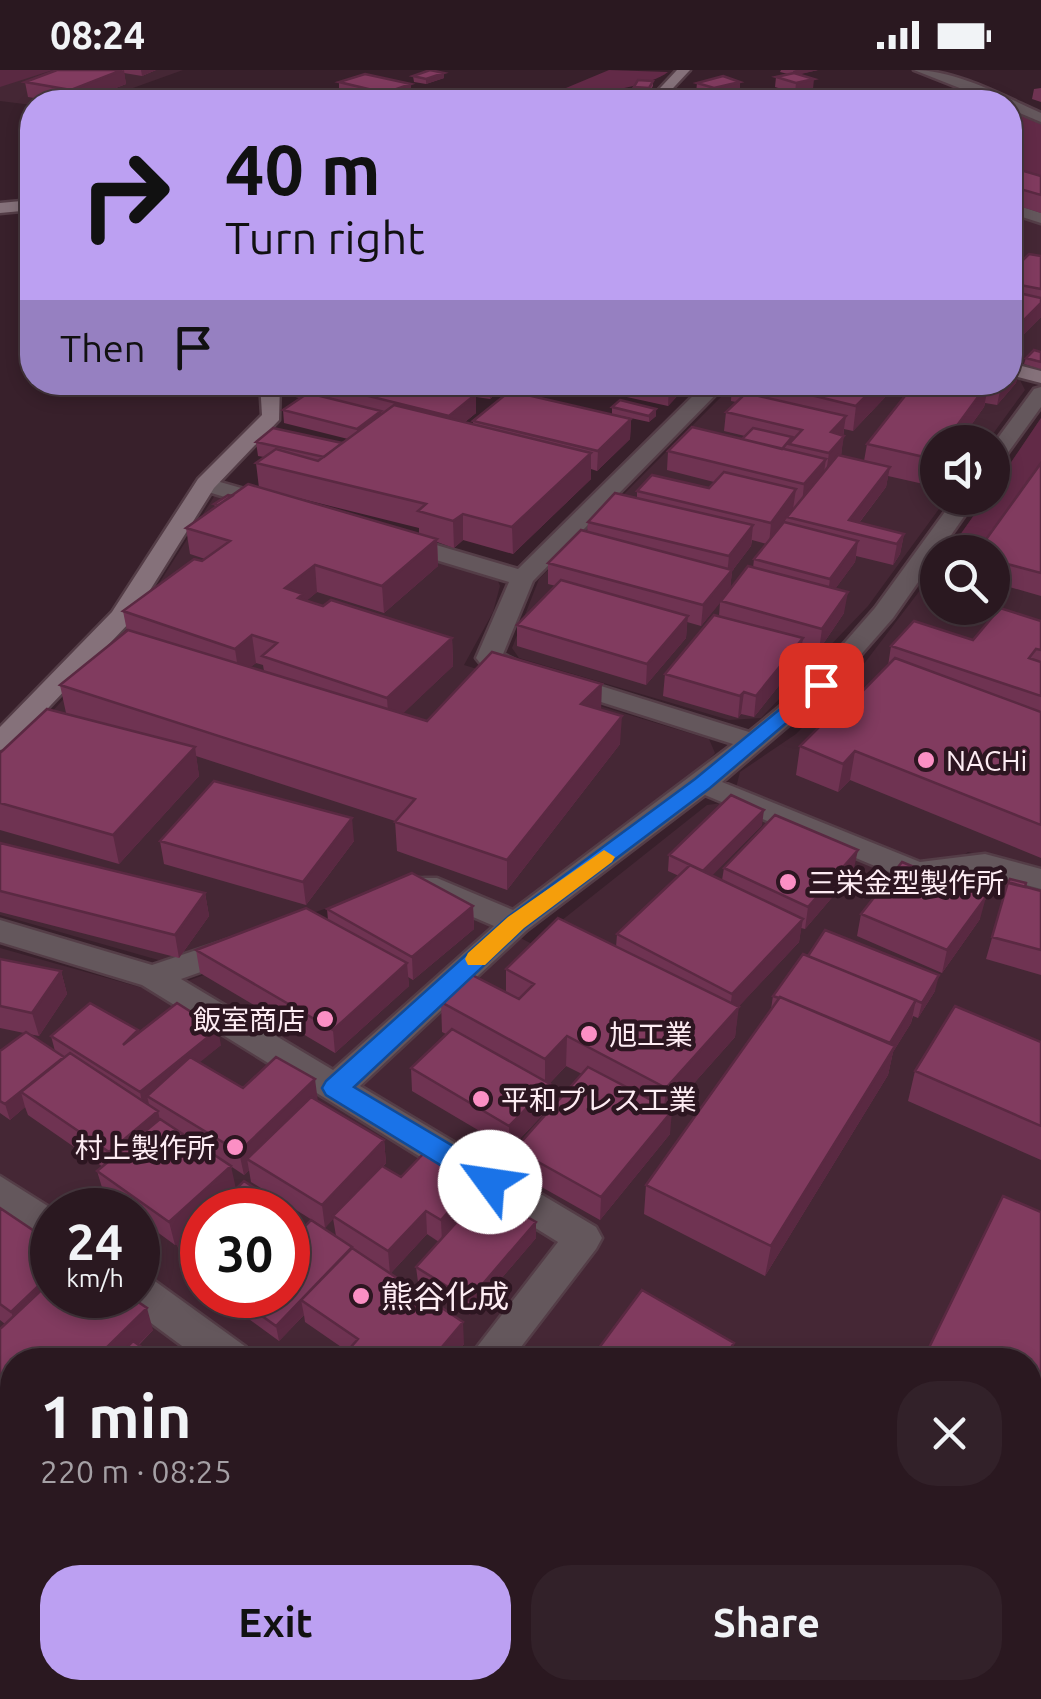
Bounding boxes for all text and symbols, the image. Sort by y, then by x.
text: 08:24 [50,14,145,56]
icon: right [60,130,190,260]
text: 40 m [225,130,381,208]
text: Turn right [225,212,425,263]
icon: arrive [166,320,221,375]
text: Then [60,327,146,369]
map controls [920,425,1010,625]
button: sound [920,425,1010,515]
button: search [920,535,1010,625]
pin [779,643,864,728]
icon: arrive [794,658,849,713]
place label: NACHi [946,745,1027,776]
marker: NACHi [915,749,937,771]
place label: 三栄金型製作所 [808,867,1004,898]
marker: 三栄金型製作所 [777,871,799,893]
place label: 飯室商店 [193,1004,305,1035]
marker: 飯室商店 [314,1008,336,1030]
place label: 旭工業 [609,1019,693,1050]
marker: 旭工業 [578,1023,600,1045]
place label: 平和プレス工業 [501,1084,697,1115]
marker: 平和プレス工業 [470,1088,492,1110]
position arrow [438,1130,542,1234]
place label: 村上製作所 [75,1132,215,1163]
marker: 村上製作所 [224,1136,246,1158]
speed limit sign: 30 [180,1188,310,1318]
text: 24 [67,1213,123,1269]
text: km/h [66,1264,124,1292]
place label: 熊谷化成 [381,1278,509,1314]
marker: 熊谷化成 [350,1285,372,1307]
button: close [897,1381,1002,1486]
text: 1 min [40,1382,192,1449]
text: 220 m · 08:25 [40,1453,232,1489]
button: Exit [40,1565,511,1680]
button: Share [531,1565,1002,1680]

